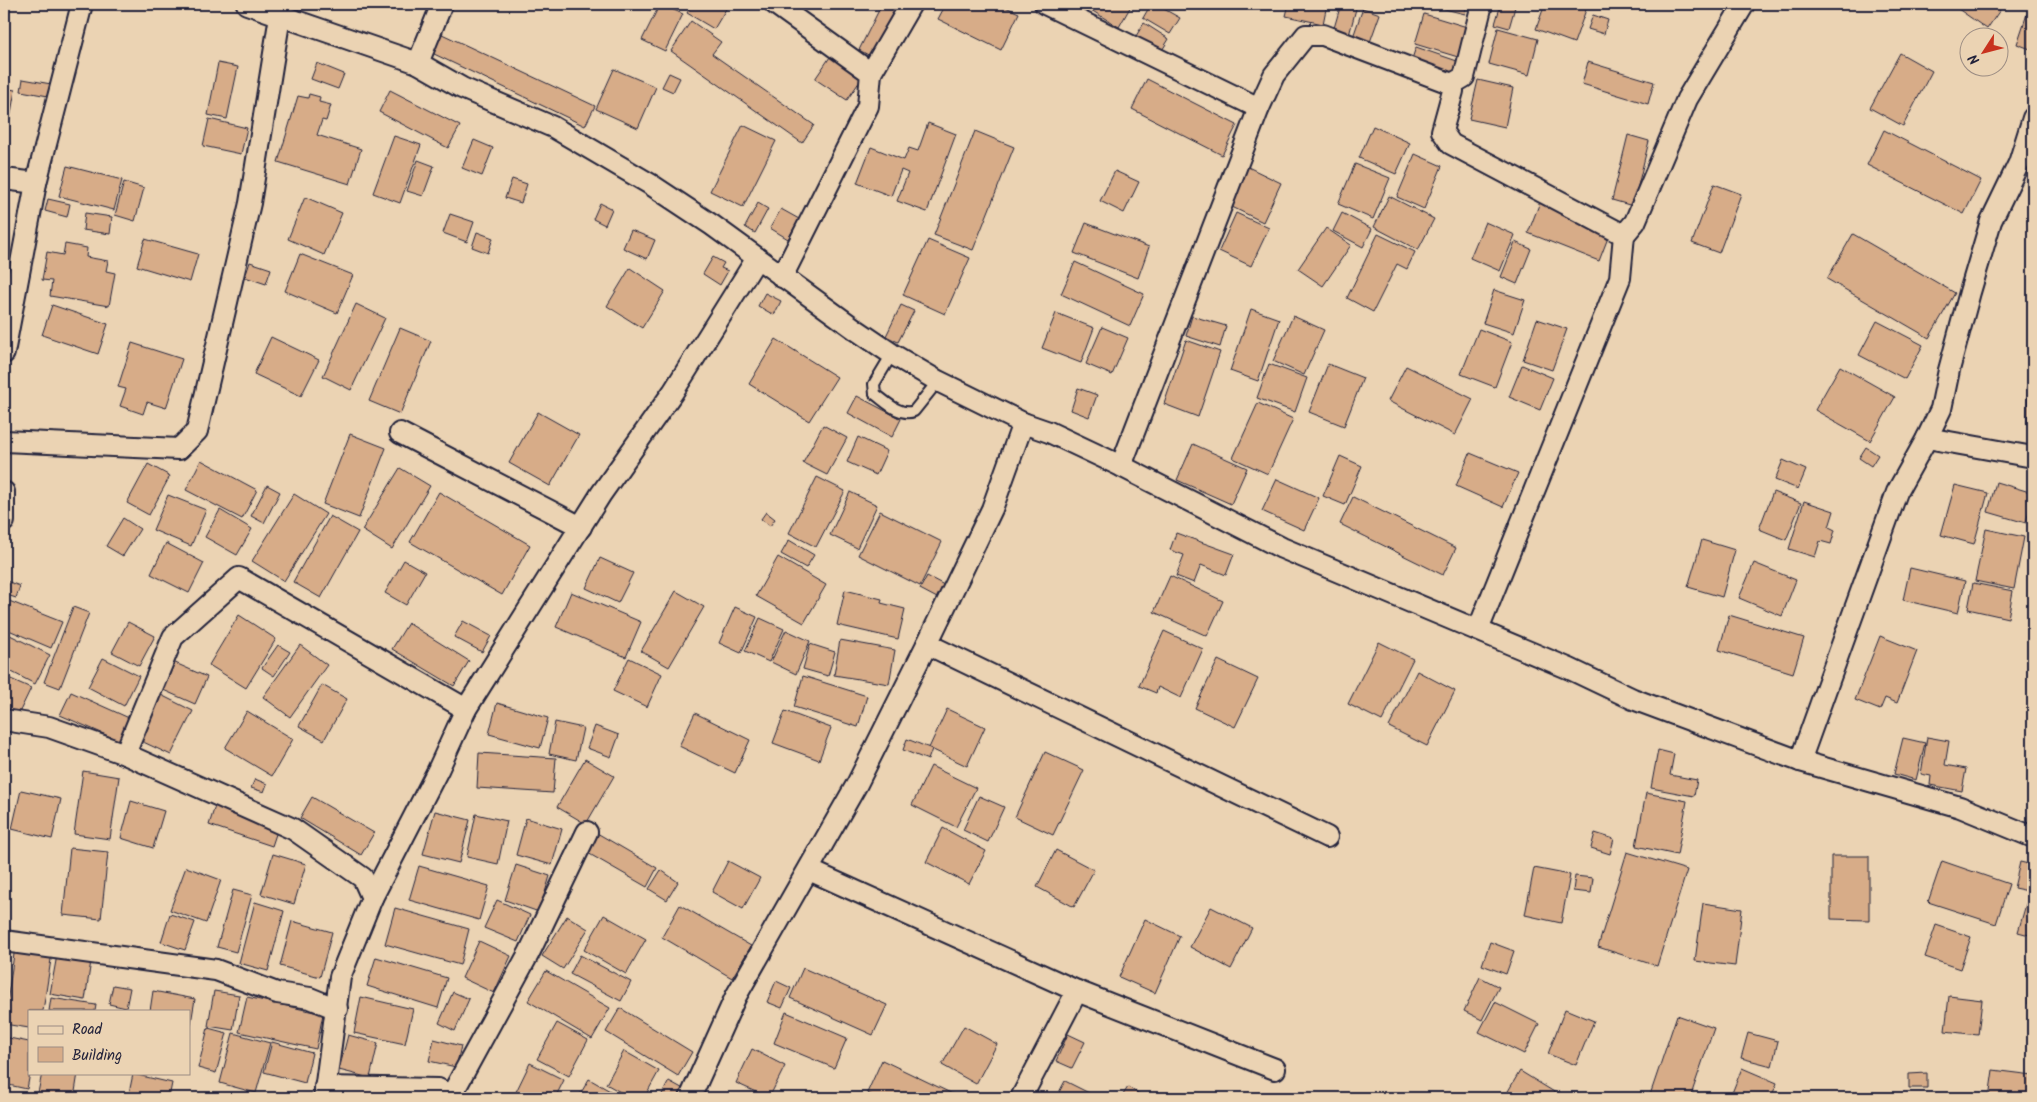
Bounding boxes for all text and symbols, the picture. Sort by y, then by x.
north arrow [1960,28,2010,78]
text: N [1963,49,1986,69]
legend [28,1010,190,1074]
text: Road [72,1018,103,1042]
text: Building [72,1044,122,1068]

